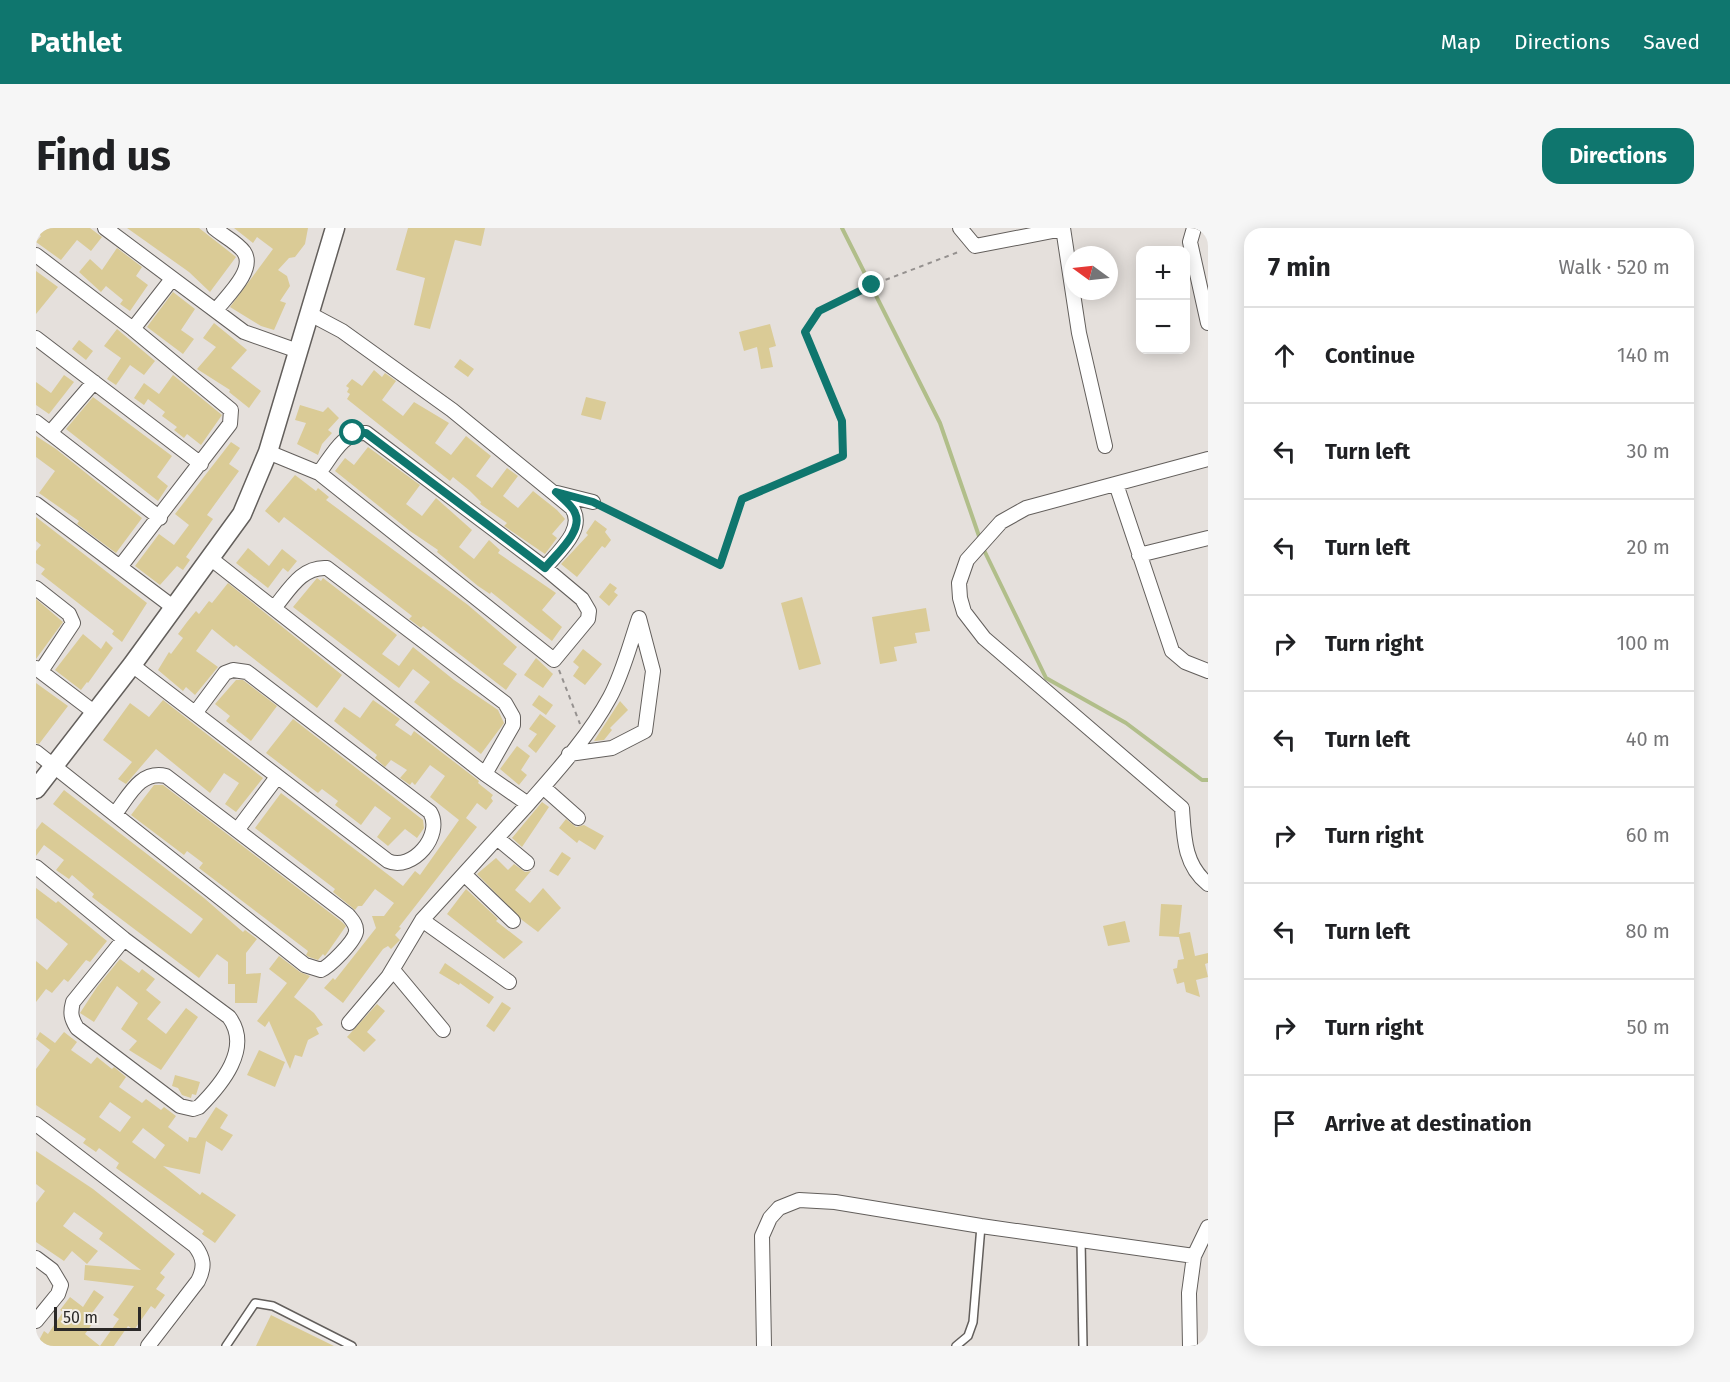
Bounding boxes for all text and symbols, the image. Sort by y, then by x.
text: Pathlet [30,26,122,59]
text: Map [1441,29,1481,55]
text: Directions [1514,29,1610,55]
text: Saved [1643,29,1700,55]
button: Directions [1542,128,1694,184]
text: Find us [36,131,171,181]
north arrow [1064,246,1118,300]
map controls [1136,246,1190,354]
button: + [1136,246,1190,300]
text: 7 min [1268,252,1331,283]
text: Walk · 520 m [1559,255,1670,279]
route end [858,271,884,297]
button: − [1136,300,1190,354]
icon: ahead [1268,339,1301,372]
text: Continue [1325,342,1415,369]
text: 140 m [1617,343,1670,367]
route start [339,419,365,445]
icon: left [1268,435,1301,468]
text: Turn left [1325,438,1410,465]
text: 30 m [1626,439,1670,463]
icon: left [1268,531,1301,564]
text: Turn left [1325,534,1410,561]
text: 20 m [1627,535,1670,559]
icon: right [1268,627,1301,660]
text: Turn right [1325,630,1424,657]
text: 100 m [1617,631,1670,655]
icon: left [1268,723,1301,756]
text: Turn left [1325,726,1410,753]
text: 40 m [1626,727,1670,751]
icon: right [1268,819,1301,852]
text: Turn right [1325,822,1424,849]
text: 60 m [1626,823,1670,847]
icon: left [1268,915,1301,948]
text: Turn left [1325,918,1410,945]
text: 80 m [1625,919,1670,943]
icon: right [1268,1011,1301,1044]
text: Turn right [1325,1014,1424,1041]
text: 50 m [1626,1015,1670,1039]
icon: arrive [1268,1107,1301,1140]
text: Arrive at destination [1325,1110,1532,1137]
scale bar [54,1304,141,1332]
text: 50 m [63,1308,98,1327]

